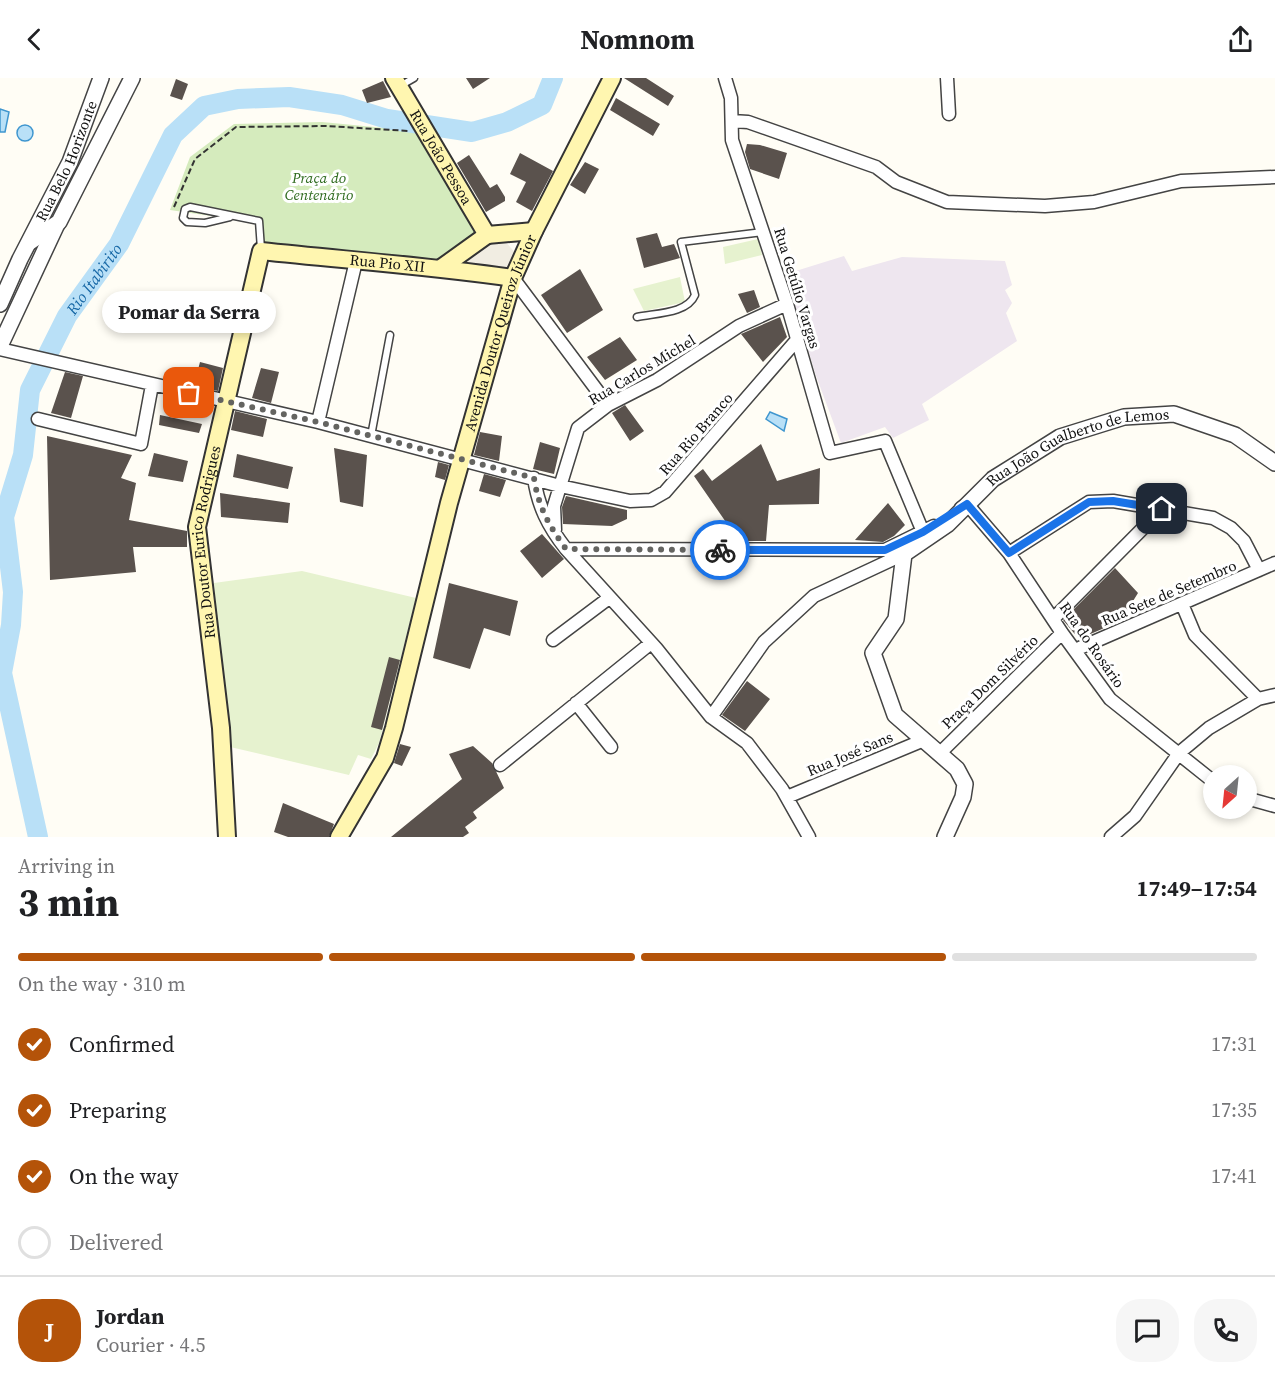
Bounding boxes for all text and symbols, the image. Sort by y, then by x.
text: Nomnom [580,21,695,58]
icon: back [18,23,51,56]
icon: share [1224,23,1257,56]
street label: Rua Belo Horizonte [30,97,102,225]
street label: Rua João Pessoa [405,105,478,209]
park label: Praça do Centenário [285,167,353,205]
street label: Rua Getúlio Vargas [769,225,826,351]
street label: Avenida Doutor Queiroz Júnior [459,230,541,434]
water label: Rio Itabirito [60,239,127,320]
street label: Rua Pio XII [349,249,426,277]
callout: Pomar da Serra [102,291,276,333]
text: Pomar da Serra [118,298,260,326]
street label: Rua Carlos Michel [584,329,700,410]
pin [163,367,214,418]
icon: bag [172,376,205,409]
street label: Rua Rio Branco [654,388,737,480]
street label: Rua João Gualberto de Lemos [981,403,1170,491]
street label: Rua Doutor Eurico Rodrigues [186,444,226,640]
pin [1136,483,1187,534]
icon: home [1145,492,1178,525]
courier [690,520,750,580]
icon: bike [704,534,737,567]
street label: Rua Sete de Setembro [1098,555,1240,631]
street label: Rua do Rosário [1055,597,1130,692]
street label: Praça Dom Silvério [937,630,1043,733]
street label: Rua José Sans [804,726,896,781]
north arrow [1203,765,1257,819]
map controls [1203,765,1257,819]
text: Arriving in [18,852,115,880]
text: 17:49–17:54 [1137,873,1257,903]
text: 3 min [18,876,119,929]
text: On the way · 310 m [18,970,185,998]
icon: check [18,1028,51,1061]
text: Confirmed [69,1029,174,1059]
text: 17:31 [1211,1030,1257,1058]
icon: check [18,1094,51,1127]
text: Preparing [69,1095,166,1125]
text: 17:35 [1211,1096,1257,1124]
icon: check [18,1160,51,1193]
text: On the way [69,1161,178,1191]
text: 17:41 [1211,1162,1257,1190]
text: Delivered [69,1227,163,1257]
button: chat [1116,1299,1179,1362]
button: phone [1194,1299,1257,1362]
text: Jordan [96,1301,164,1331]
text: J [45,1315,54,1345]
text: Courier · 4.5 [96,1331,205,1359]

